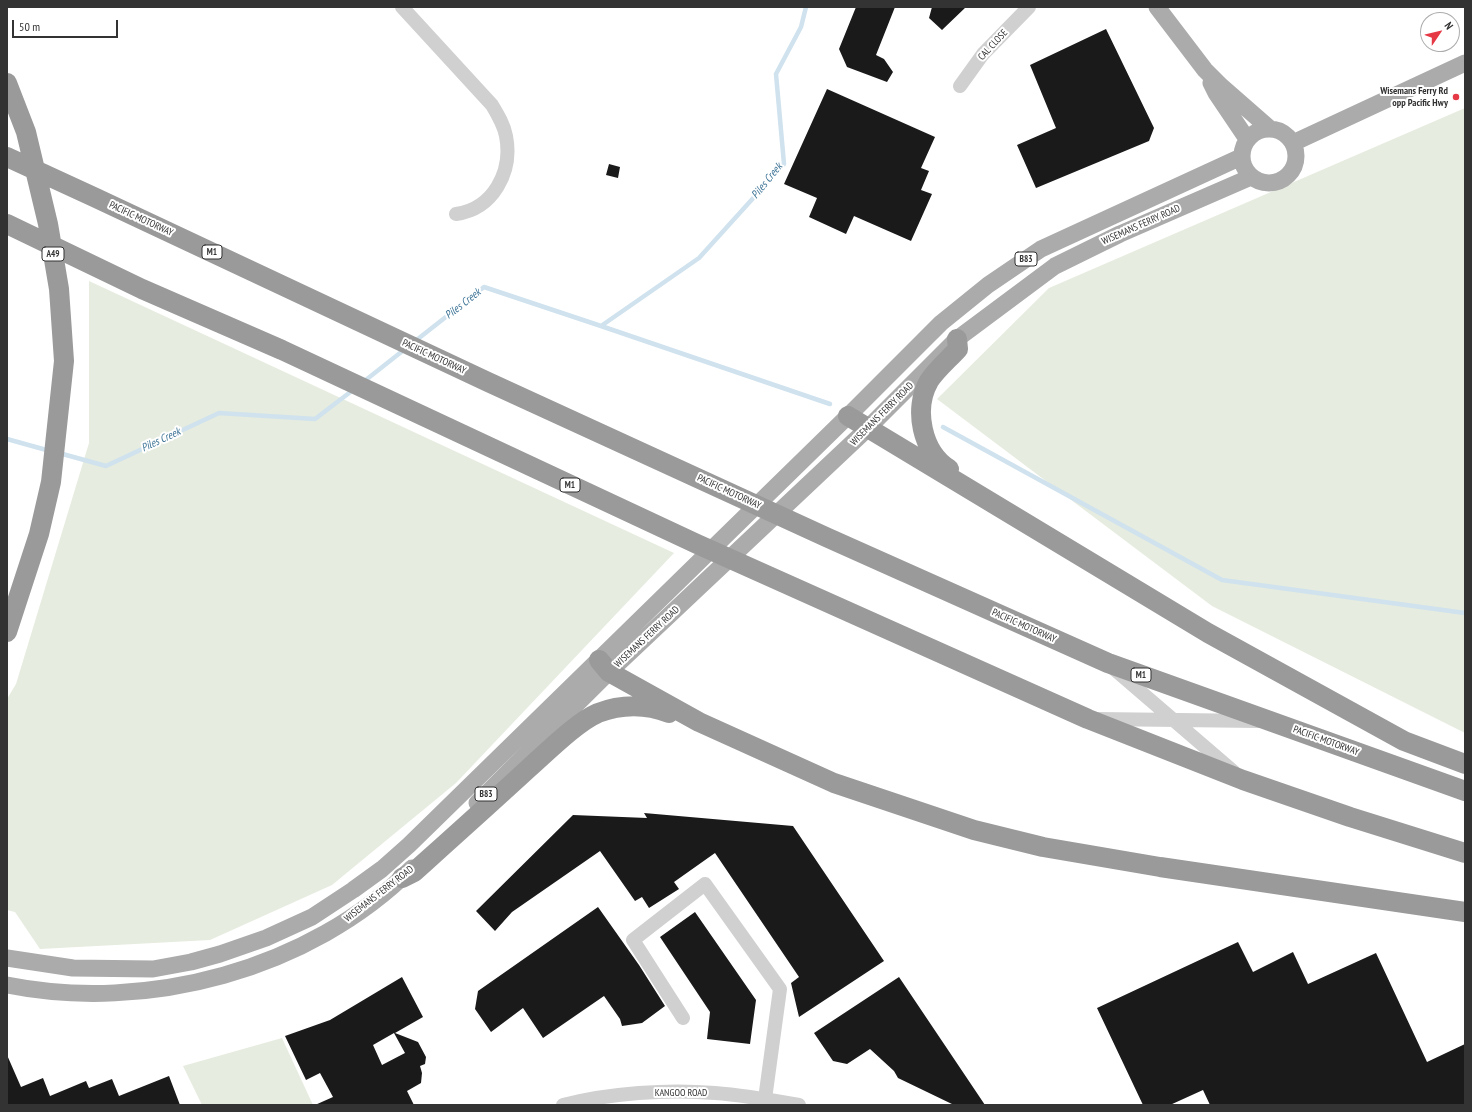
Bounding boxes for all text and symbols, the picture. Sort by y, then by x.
scale bar [14,12,120,38]
north arrow [1420,12,1460,52]
text: 50 m [19,19,40,34]
text: N [1442,19,1456,32]
street label: CAL CLOSE [976,27,1010,63]
place label: Wisemans Ferry Rd opp Pacific Hwy [1380,85,1448,108]
marker: Wisemans Ferry Rd opp Pacific Hwy [1451,92,1461,102]
water label: Piles Creek [749,161,785,201]
street label: PACIFIC MOTORWAY [107,199,175,239]
street label: WISEMANS FERRY ROAD [1100,202,1182,248]
road number: M1 [202,245,222,259]
road number: A49 [42,247,64,261]
road number: B83 [1015,252,1037,266]
water label: Piles Creek [443,286,483,322]
street label: PACIFIC MOTORWAY [400,337,468,377]
street label: WISEMANS FERRY ROAD [848,380,916,448]
water label: Piles Creek [139,425,183,455]
street label: PACIFIC MOTORWAY [695,472,763,512]
road number: M1 [560,478,580,492]
street label: WISEMANS FERRY ROAD [612,604,682,670]
street label: PACIFIC MOTORWAY [990,606,1058,646]
road number: M1 [1131,668,1151,682]
street label: PACIFIC MOTORWAY [1291,724,1361,758]
road number: B83 [475,787,497,801]
street label: WISEMANS FERRY ROAD [342,863,416,925]
street label: KANGOO ROAD [655,1087,707,1099]

